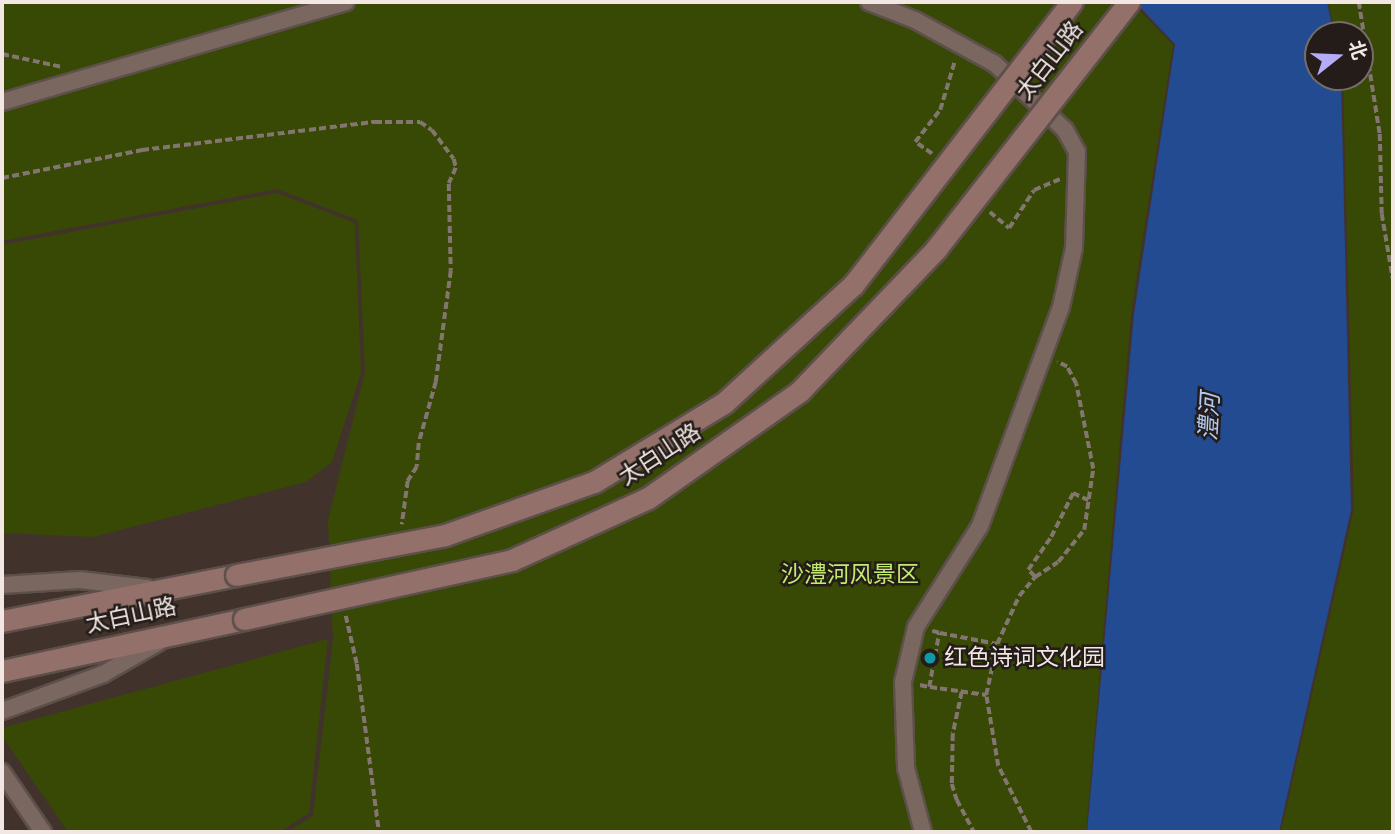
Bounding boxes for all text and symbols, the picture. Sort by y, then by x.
street label: 太白山路 [1011,16,1089,106]
north arrow [1304,21,1374,91]
text: 北 [1344,37,1371,63]
water label: 澧河 [1194,392,1226,442]
street label: 太白山路 [614,418,706,492]
park label: 沙澧河风景区 [781,561,919,589]
street label: 太白山路 [83,593,179,639]
place label: 红色诗词文化园 [944,644,1105,672]
marker: 红色诗词文化园 [922,650,938,666]

